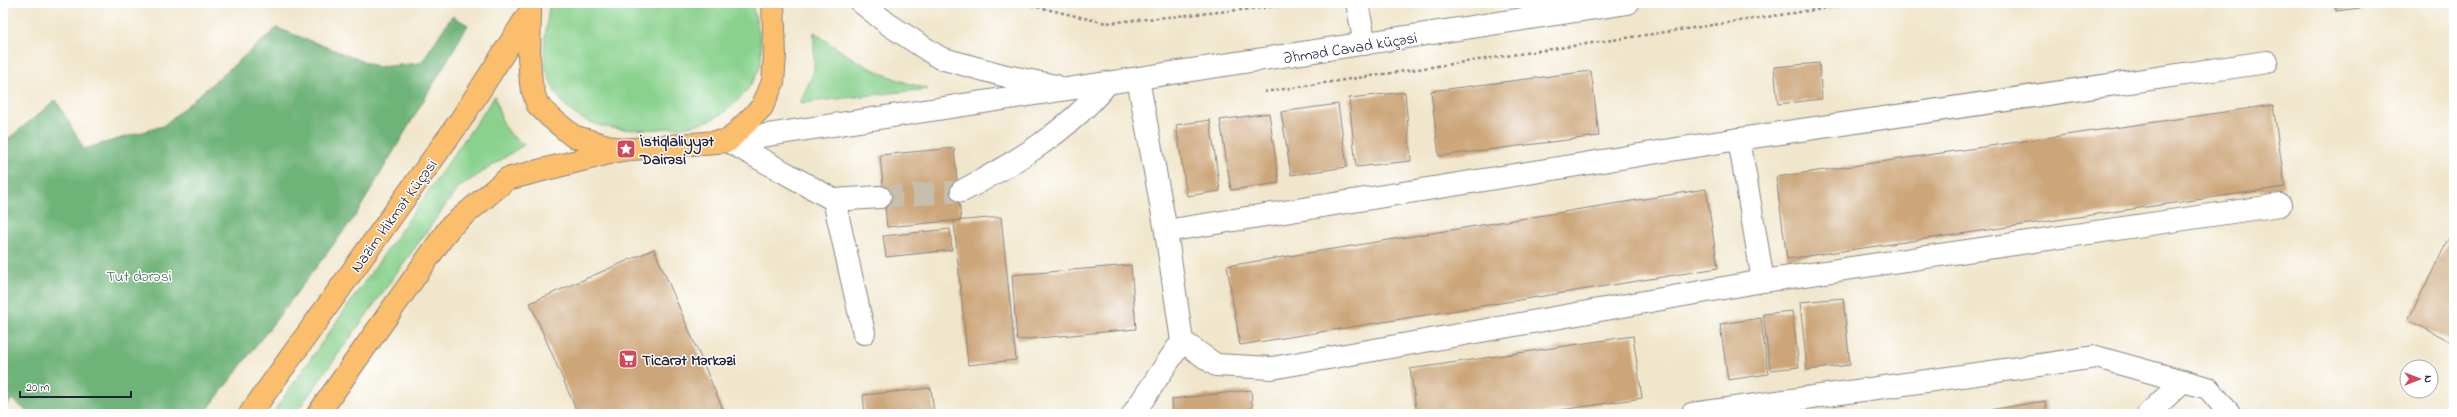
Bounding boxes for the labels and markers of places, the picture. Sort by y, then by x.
place label: İstiqlaliyyət Dairəsi [639,130,715,172]
place icon: İstiqlaliyyət Dairəsi [615,138,637,160]
supermarket icon: Ticarət Mərkəzi [617,348,639,370]
place label: Ticarət Mərkəzi [642,349,736,373]

